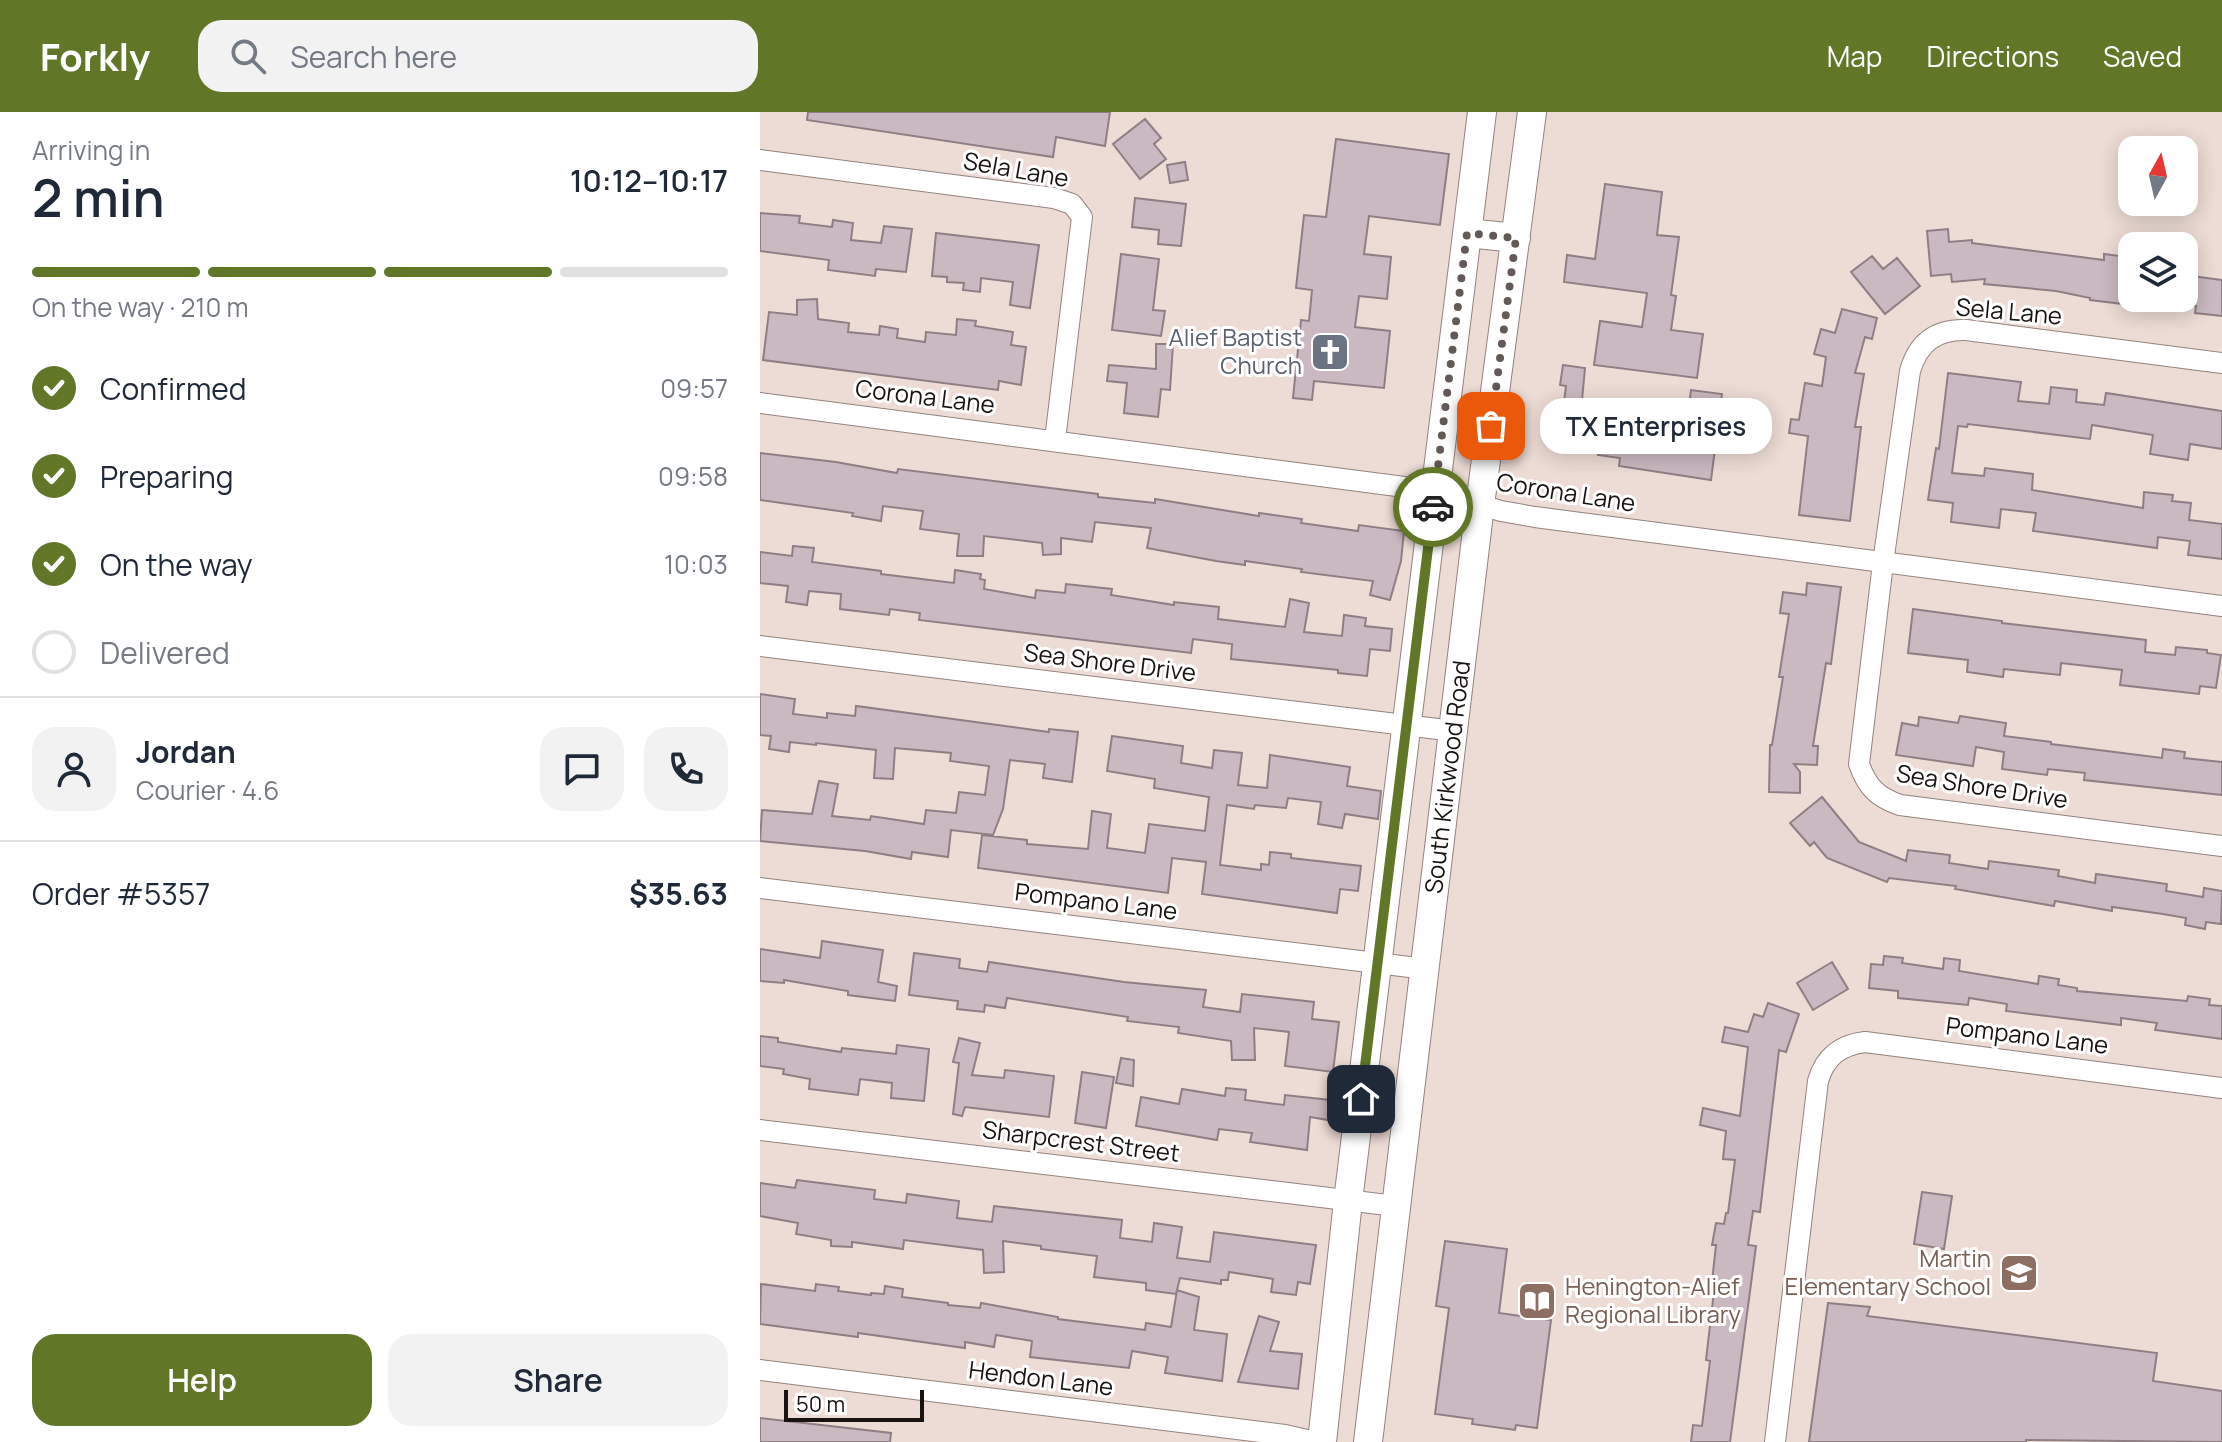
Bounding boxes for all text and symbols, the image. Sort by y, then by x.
search box [198,20,758,92]
text: Forkly [40,30,150,82]
icon: search [226,34,270,78]
text: Search here [290,36,457,77]
text: Map [1827,37,1882,75]
text: Directions [1926,37,2059,75]
text: Saved [2103,37,2182,75]
text: Arriving in [32,132,150,168]
north arrow [2118,136,2198,216]
map controls [2118,136,2198,312]
street label: Sela Lane [961,143,1071,194]
text: 10:12–10:17 [570,160,728,201]
text: 2 min [32,162,165,233]
button: layers [2118,232,2198,312]
text: On the way · 210 m [32,289,249,325]
street label: Sela Lane [1955,289,2064,332]
place label: Alief Baptist Church [1169,320,1302,381]
church icon: Alief Baptist Church [1309,331,1351,373]
icon: check [32,366,76,410]
text: Confirmed [100,368,247,409]
text: 09:57 [660,370,728,406]
street label: Corona Lane [854,371,997,420]
pin [1457,392,1525,460]
callout: TX Enterprises [1539,398,1771,454]
icon: bag [1469,404,1513,448]
text: TX Enterprises [1566,408,1746,444]
icon: check [32,454,76,498]
text: Preparing [100,456,234,497]
text: 09:58 [658,458,728,494]
street label: Corona Lane [1494,464,1638,519]
courier [1393,467,1473,547]
icon: car [1411,485,1455,529]
icon: check [32,542,76,586]
text: On the way [100,544,253,585]
text: 10:03 [664,546,728,582]
text: Delivered [100,632,230,673]
street label: Sea Shore Drive [1022,635,1198,688]
street label: South Kirkwood Road [1416,658,1477,895]
button: person [32,727,116,811]
button: chat [540,727,624,811]
button: phone [644,727,728,811]
text: Jordan [136,731,236,772]
street label: Sea Shore Drive [1894,756,2070,815]
text: Courier · 4.6 [136,772,279,808]
text: Order #5357 [32,873,210,914]
text: $35.63 [629,873,728,914]
street label: Pompano Lane [1013,874,1179,927]
street label: Pompano Lane [1944,1008,2110,1061]
pin [1327,1065,1395,1133]
icon: home [1339,1077,1383,1121]
street label: Sharpcrest Street [981,1112,1182,1169]
place label: Martin Elementary School [1785,1241,1991,1302]
school or university icon: Martin Elementary School [1998,1252,2040,1294]
place label: Henington-Alief Regional Library [1565,1269,1741,1330]
library icon: Henington-Alief Regional Library [1516,1280,1558,1322]
button: Help [32,1334,372,1426]
button: Share [388,1334,728,1426]
street label: Hendon Lane [967,1352,1115,1403]
scale bar [784,1386,924,1422]
text: 50 m [796,1389,845,1419]

